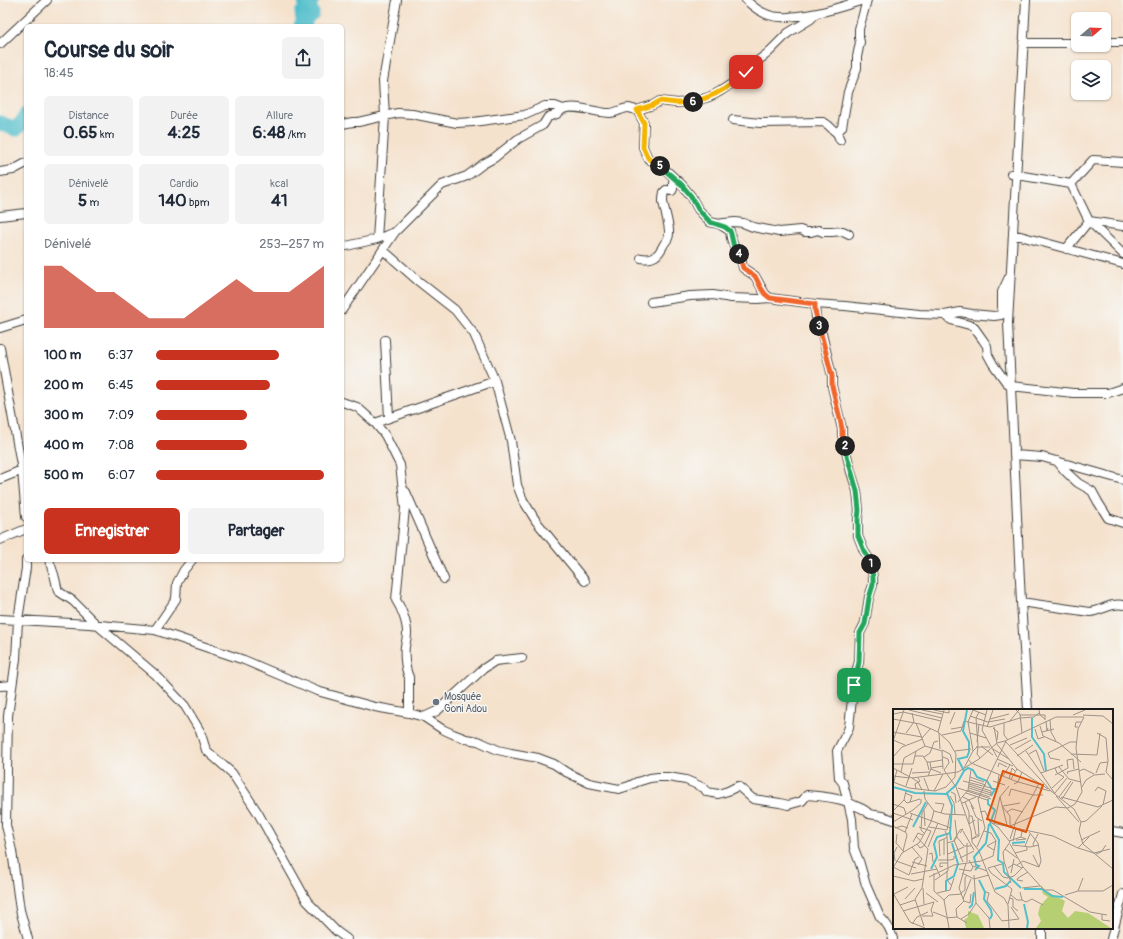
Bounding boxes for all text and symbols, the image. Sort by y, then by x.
north arrow [1071,12,1111,52]
map controls [1071,12,1111,100]
text: Course du soir [44,36,174,64]
button: share [282,37,324,79]
pin [729,55,763,89]
button: layers [1071,60,1111,100]
icon: check [735,61,757,83]
text: 18:45 [44,65,74,81]
pin: 6 [683,92,703,112]
text: 6 [690,95,696,108]
text: Distance [69,109,109,122]
text: Durée [170,109,198,122]
text: Allure [266,109,293,122]
text: 0.65 [63,122,98,143]
text: 4:25 [167,122,201,143]
text: 6:48 [253,122,285,143]
text: km [98,128,114,141]
text: /km [285,128,306,141]
pin: 5 [650,156,670,176]
text: 5 [657,159,663,172]
text: Dénivelé [69,177,109,190]
text: Cardio [170,177,198,190]
text: kcal [270,177,288,190]
text: 5 [78,190,87,211]
text: 140 [159,190,187,211]
text: 41 [271,190,288,211]
text: m [87,196,99,209]
text: bpm [187,196,209,209]
text: Dénivelé [44,236,91,252]
text: 253–257 m [259,236,324,252]
pin: 4 [729,244,749,264]
text: 4 [736,247,742,260]
pin: 3 [809,316,829,336]
text: 3 [816,319,822,332]
text: 100 m [44,347,81,363]
text: 6:37 [108,347,133,363]
text: 200 m [44,377,83,393]
text: 6:45 [108,377,134,393]
text: 300 m [44,407,83,423]
text: 7:09 [108,407,134,423]
pin: 2 [835,436,855,456]
text: 400 m [44,437,84,453]
text: 7:08 [108,437,134,453]
text: 2 [842,439,848,452]
text: 500 m [44,467,83,483]
text: 6:07 [108,467,135,483]
button: Enregistrer [44,508,180,554]
button: Partager [188,508,324,554]
pin: 1 [861,554,881,574]
text: 1 [869,557,873,570]
pin [837,668,871,702]
icon: arrive [843,674,865,696]
place label: Mosquée Goni Adou [444,691,487,715]
marker: Mosquée Goni Adou [431,697,441,707]
inset map [893,709,1113,929]

